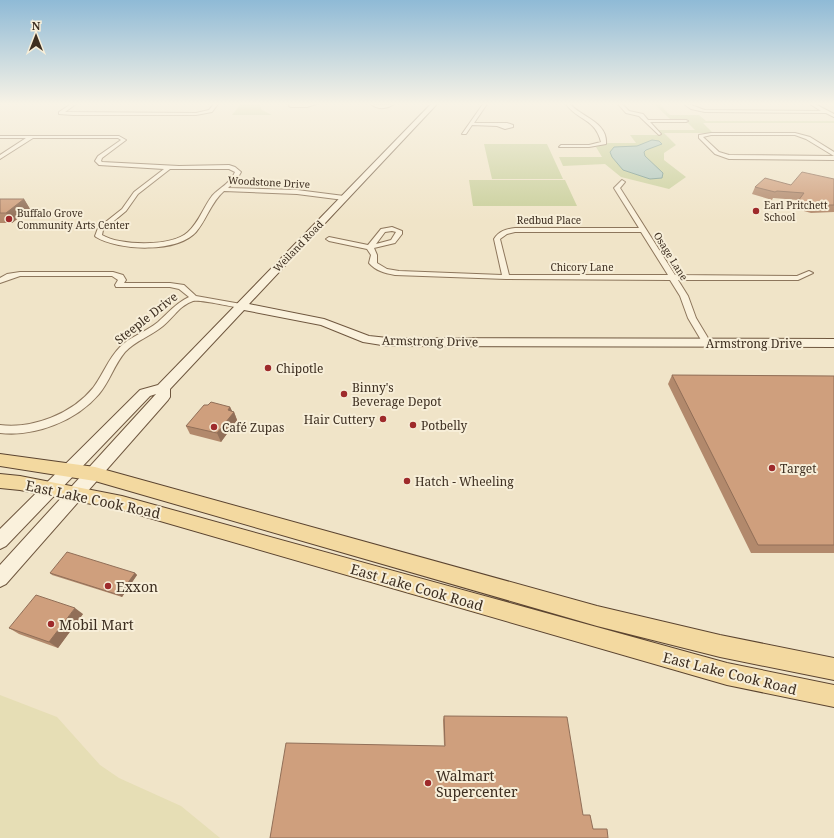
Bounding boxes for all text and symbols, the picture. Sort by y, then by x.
north arrow [16,16,56,56]
text: N [32,18,41,33]
street label: Woodstone Drive [228,173,310,191]
place label: Earl Pritchett School [764,198,828,224]
place label: Buffalo Grove Community Arts Center [17,206,130,232]
marker: Earl Pritchett School [751,206,761,216]
street label: Redbud Place [517,213,581,227]
marker: Buffalo Grove Community Arts Center [4,214,14,224]
street label: Weiland Road [270,217,326,275]
street label: Osage Lane [651,229,691,283]
street label: Chicory Lane [551,260,614,274]
street label: Steeple Drive [111,288,181,348]
street label: Armstrong Drive [382,332,478,350]
street label: Armstrong Drive [706,335,802,352]
place label: Chipotle [276,360,323,377]
marker: Chipotle [263,363,273,373]
place label: Binny's Beverage Depot [352,379,441,410]
marker: Binny's Beverage Depot [339,389,349,399]
place label: Hair Cuttery [304,411,375,428]
marker: Hair Cuttery [378,414,388,424]
place label: Potbelly [421,417,468,434]
place label: Café Zupas [222,419,284,436]
marker: Potbelly [408,420,418,430]
marker: Café Zupas [209,422,219,432]
place label: Target [780,460,817,477]
marker: Target [767,463,777,473]
place label: Hatch - Wheeling [415,473,514,490]
street label: East Lake Cook Road [24,475,163,523]
marker: Hatch - Wheeling [402,476,412,486]
street label: East Lake Cook Road [348,559,486,615]
place label: Exxon [116,577,158,596]
marker: Exxon [103,581,113,591]
place label: Mobil Mart [59,615,134,634]
marker: Mobil Mart [46,619,56,629]
street label: East Lake Cook Road [661,647,799,699]
place label: Walmart Supercenter [436,766,518,801]
marker: Walmart Supercenter [423,778,433,788]

